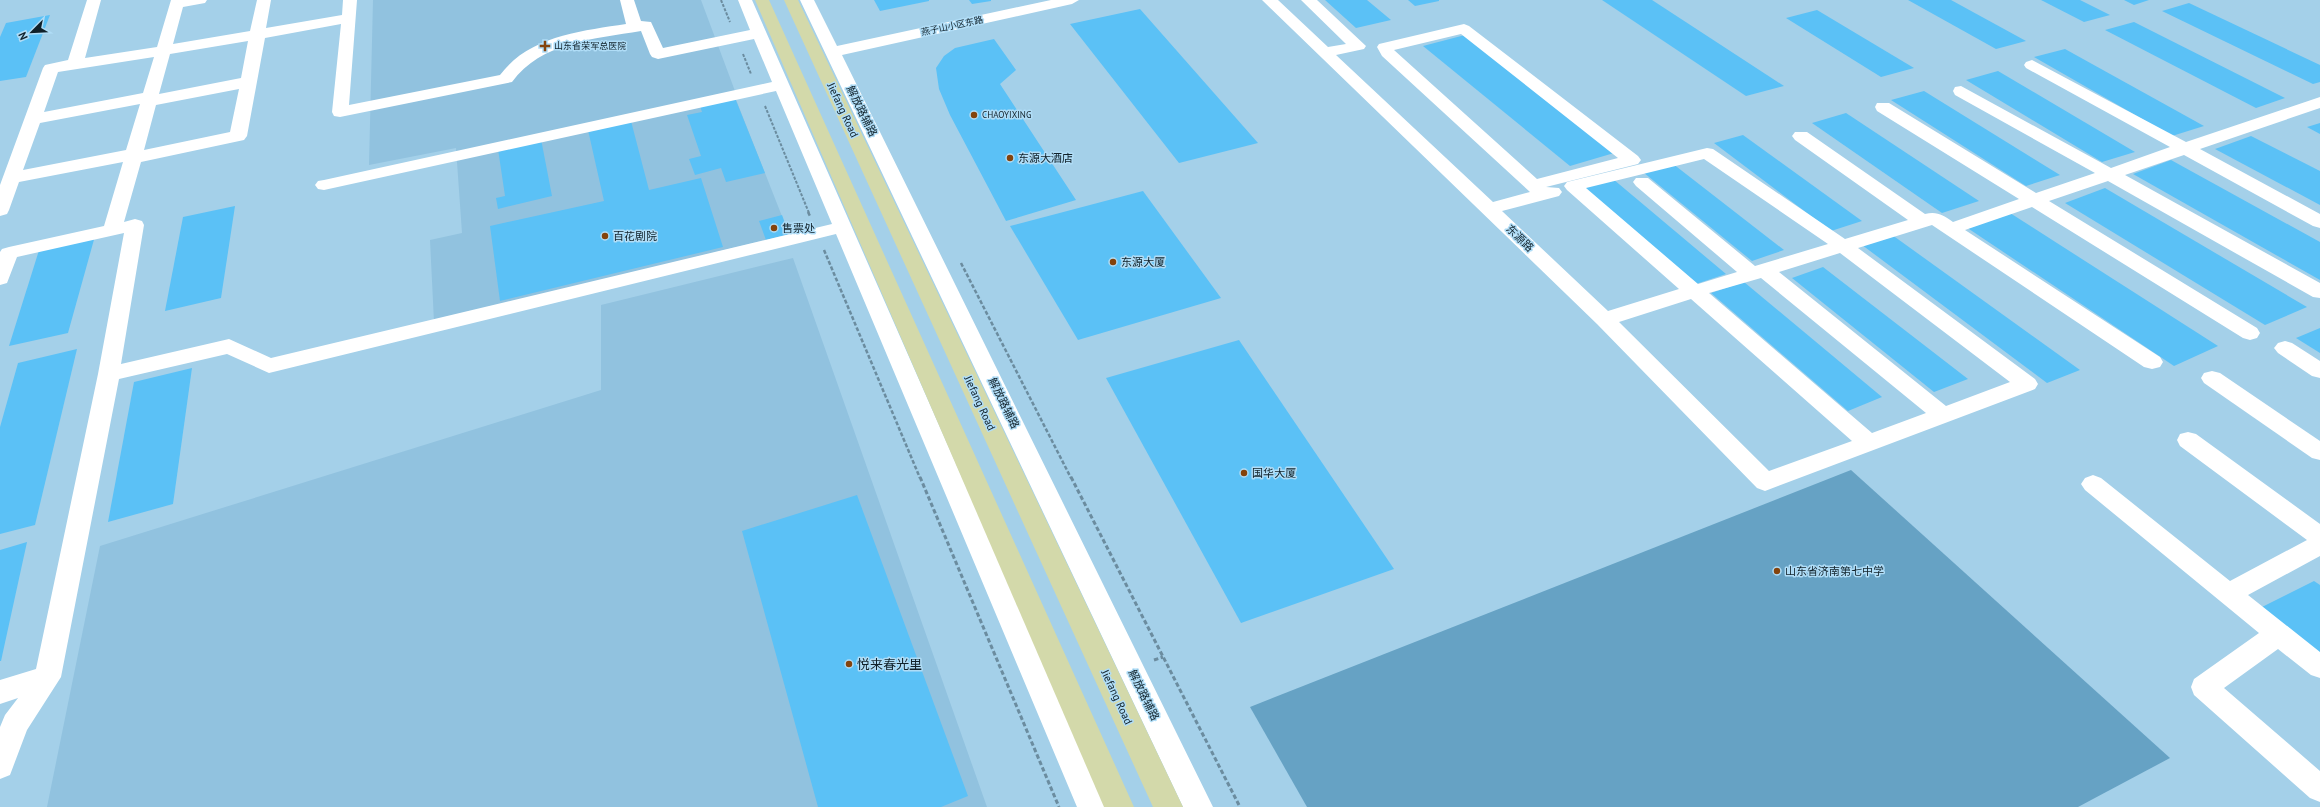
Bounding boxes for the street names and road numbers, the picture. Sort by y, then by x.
street label: 燕子山小区东路 [920,14,984,37]
street label: Jiefang Road [824,79,862,140]
street label: 解放路辅路 [844,83,880,139]
street label: 东源路 [1503,222,1537,254]
street label: Jiefang Road [961,372,999,433]
street label: 解放路辅路 [986,375,1022,431]
street label: Jiefang Road [1098,666,1136,727]
street label: 解放路辅路 [1126,667,1162,723]

